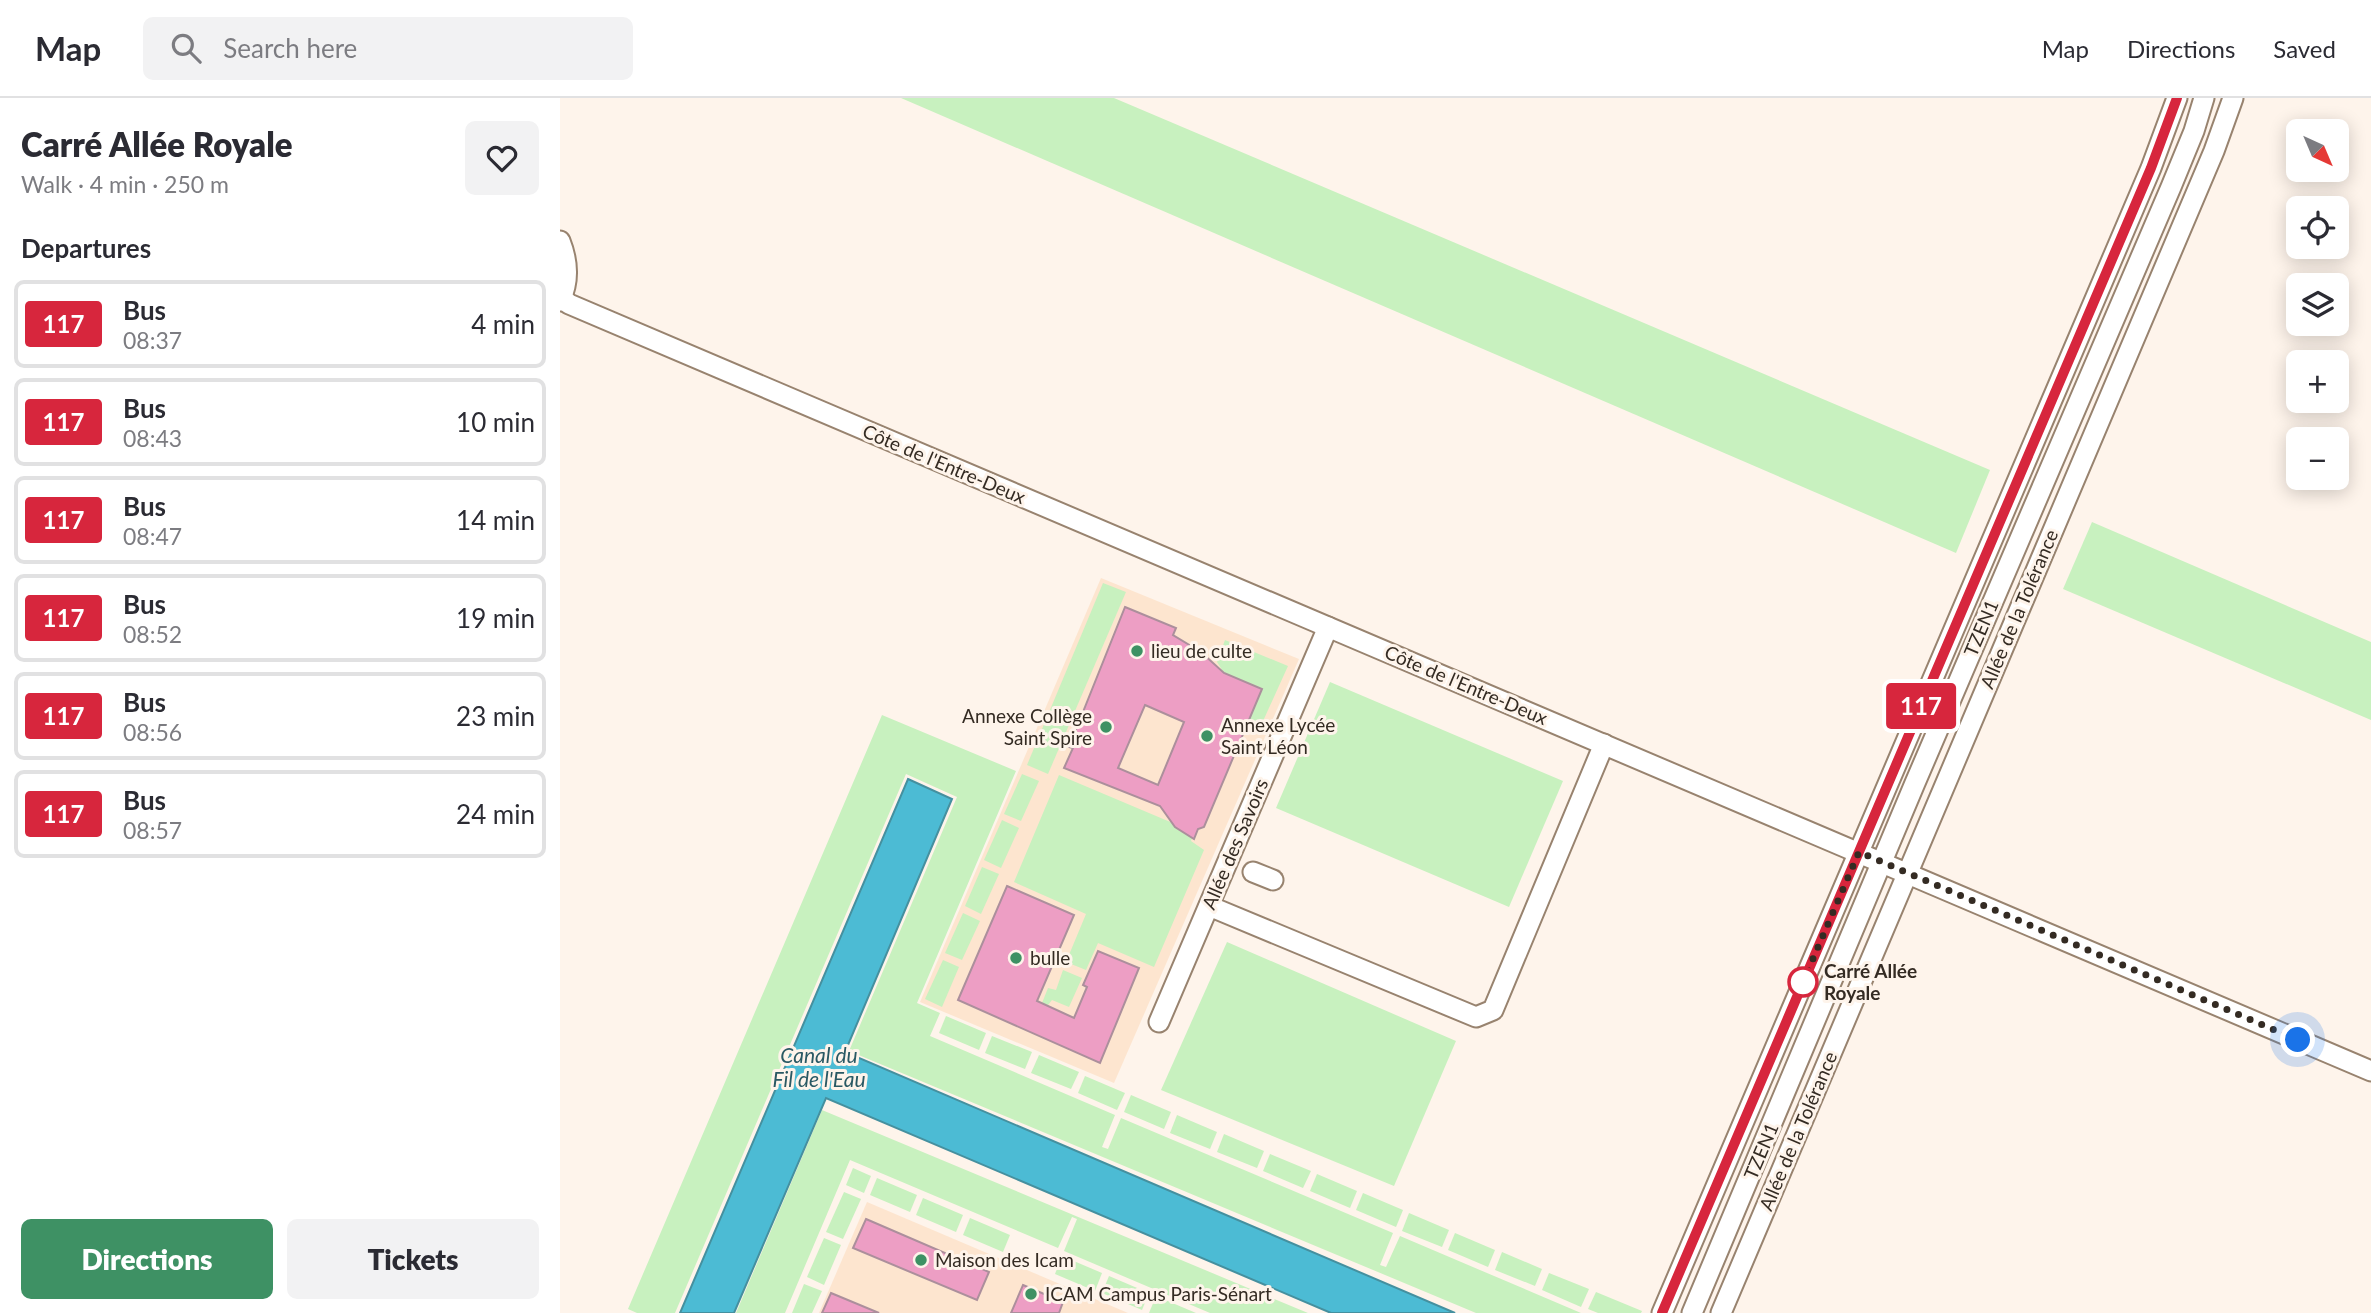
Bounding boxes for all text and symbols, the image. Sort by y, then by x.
search box [143,17,633,80]
text: Map [35,28,101,68]
icon: search [167,29,205,67]
text: Search here [223,32,357,64]
text: Map [2042,34,2089,63]
text: Directions [2127,34,2235,63]
text: Saved [2273,34,2336,63]
north arrow [2286,119,2348,182]
map controls [2286,119,2349,490]
button: heart [465,121,539,195]
text: Carré Allée Royale [21,124,293,164]
text: Walk · 4 min · 250 m [21,170,229,198]
button: locate [2286,196,2349,259]
text: Departures [21,232,151,264]
button: layers [2286,273,2349,336]
text: Bus [123,294,166,326]
text: 4 min [471,308,535,340]
text: 117 [43,309,84,338]
text: 08:37 [123,326,182,354]
button: + [2286,350,2349,413]
text: Bus [123,392,166,424]
text: 10 min [456,406,535,438]
text: 117 [43,407,84,436]
street label: Côte de l'Entre-Deux [859,419,1030,508]
text: 08:43 [123,424,182,452]
button: − [2286,427,2349,490]
text: Bus [123,490,166,522]
text: 14 min [456,504,535,536]
text: 117 [43,505,84,534]
text: 08:47 [123,522,182,550]
street label: Allée de la Tolérance [1975,526,2062,692]
text: Bus [123,588,166,620]
street label: TZEN1 [1958,596,2003,660]
text: 19 min [456,602,535,634]
text: 117 [43,603,84,632]
text: 08:52 [123,620,182,648]
place label: lieu de culte [1151,639,1252,662]
street label: Côte de l'Entre-Deux [1381,640,1552,729]
marker: lieu de culte [1129,643,1145,659]
line badge: 117 [1881,683,1961,729]
text: Bus [123,686,166,718]
text: 117 [1900,691,1942,720]
text: 23 min [456,700,535,732]
text: 117 [43,701,84,730]
place label: Annexe Collège Saint Spire [962,704,1092,749]
place label: Annexe Lycée Saint Léon [1221,713,1335,758]
text: 08:56 [123,718,182,746]
marker: Annexe Collège Saint Spire [1098,719,1114,735]
marker: Annexe Lycée Saint Léon [1199,728,1215,744]
street label: Allée des Savoirs [1197,775,1272,913]
text: Bus [123,784,166,816]
text: 24 min [456,798,535,830]
text: 117 [43,799,84,828]
text: 08:57 [123,816,182,844]
place label: bulle [1030,946,1070,969]
marker: bulle [1008,950,1024,966]
place label: Carré Allée Royale [1824,959,1917,1004]
marker: Carré Allée Royale [1788,967,1818,997]
your location [2280,1022,2315,1057]
water label: Canal du Fil de l'Eau [772,1042,866,1091]
street label: Allée de la Tolérance [1754,1048,1841,1214]
street label: TZEN1 [1738,1119,1783,1183]
button: Directions [21,1219,273,1299]
button: Tickets [287,1219,539,1299]
place label: Maison des Icam [935,1248,1074,1271]
marker: Maison des Icam [913,1252,929,1268]
place label: ICAM Campus Paris-Sénart [1045,1282,1272,1305]
marker: ICAM Campus Paris-Sénart [1023,1286,1039,1302]

